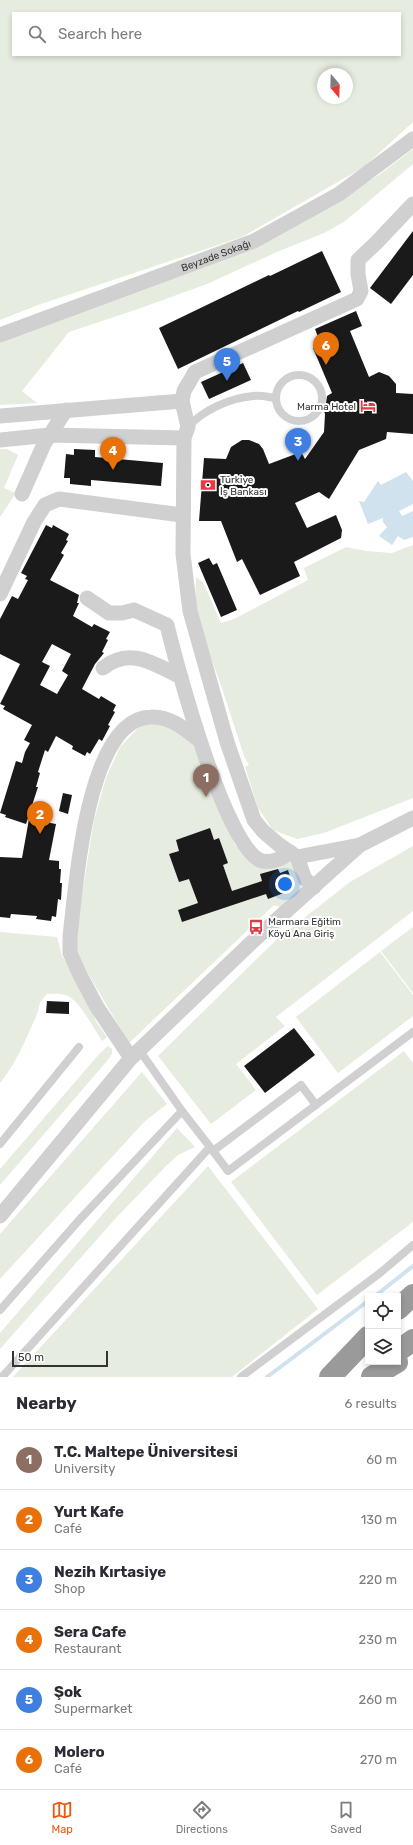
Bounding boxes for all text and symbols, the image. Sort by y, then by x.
search box [12,12,401,56]
icon: search [26,23,48,45]
text: Search here [58,25,142,43]
north arrow [317,68,353,104]
street label: Beyzade Sokağı [180,238,252,274]
pin: 6 [313,332,339,365]
pin: 5 [214,348,240,381]
hotel icon: Marma Hotel [359,397,377,415]
place label: Marma Hotel [297,401,356,413]
pin: 3 [285,428,311,461]
pin: 4 [100,437,126,470]
place label: Türkiye İş Bankası [220,474,267,498]
bank icon: Türkiye İş Bankası [199,476,217,494]
pin: 1 [193,764,219,797]
pin: 2 [27,801,53,834]
your location [275,874,295,894]
place label: Marmara Eğitim Köyü Ana Giriş [268,916,341,940]
bus stop icon: Marmara Eğitim Köyü Ana Giriş [247,918,265,936]
map controls [365,1293,401,1365]
button: locate [365,1293,401,1329]
button: layers [365,1329,401,1365]
scale bar [12,1349,108,1368]
text: 50 m [18,1351,44,1364]
text: Nearby [16,1393,77,1413]
text: 6 results [345,1396,397,1411]
text: T.C. Maltepe Üniversitesi [54,1443,238,1461]
text: 1 [26,1452,32,1467]
text: 60 m [366,1452,397,1467]
text: University [54,1461,115,1476]
text: Yurt Kafe [54,1503,124,1521]
text: 2 [25,1512,33,1527]
text: 130 m [361,1512,397,1527]
text: Café [54,1521,82,1536]
text: Nezih Kırtasiye [54,1563,166,1581]
text: 3 [25,1572,33,1587]
text: 220 m [359,1572,397,1587]
text: Shop [54,1581,85,1596]
text: Sera Cafe [54,1623,126,1641]
text: 4 [25,1632,33,1647]
text: 230 m [359,1632,397,1647]
text: Restaurant [54,1641,121,1656]
text: Şok [54,1683,82,1701]
text: 5 [25,1692,33,1707]
text: 260 m [359,1692,397,1707]
text: Supermarket [54,1701,132,1716]
text: Molero [54,1743,105,1761]
text: 6 [25,1752,33,1767]
text: 270 m [360,1752,397,1767]
text: Café [54,1761,82,1776]
tab: Map [51,1799,73,1836]
tab: Directions [176,1799,228,1836]
tab: Saved [330,1799,362,1836]

